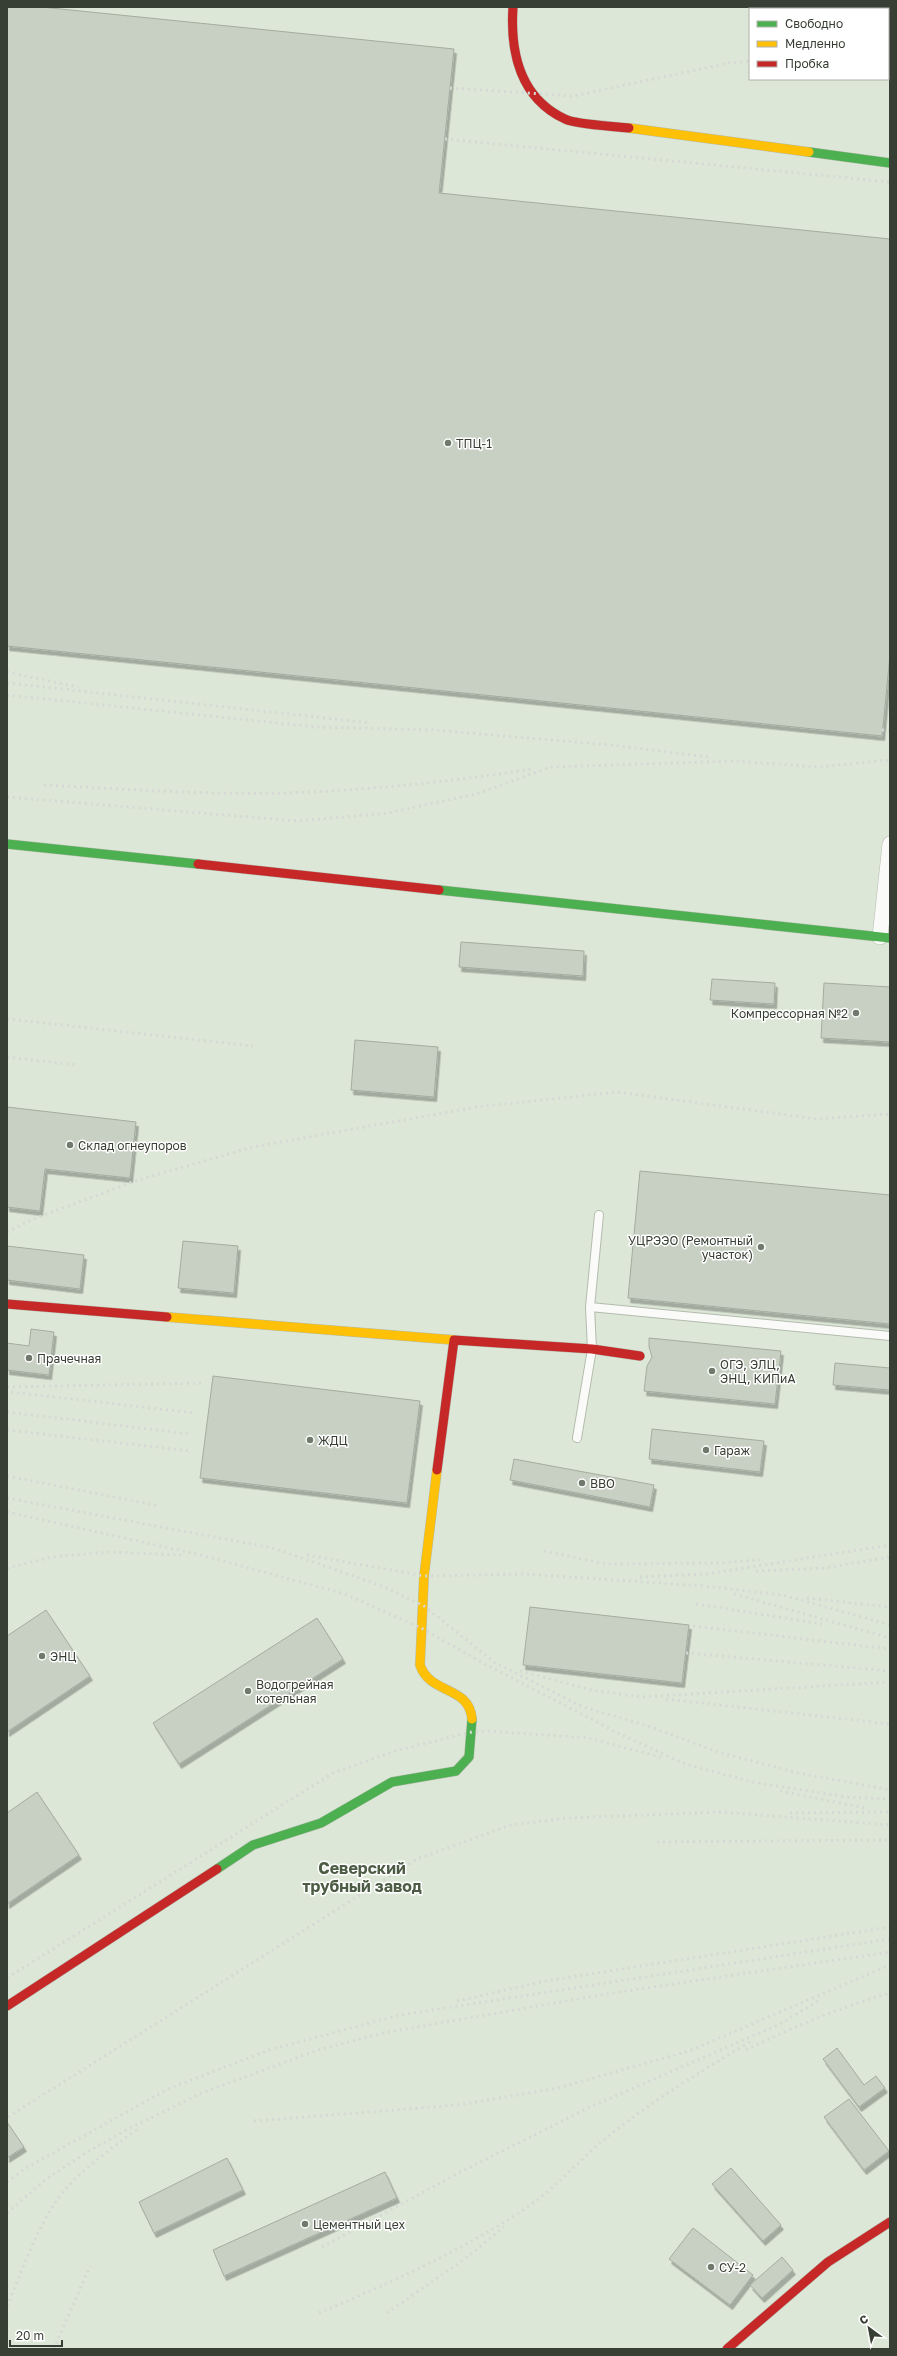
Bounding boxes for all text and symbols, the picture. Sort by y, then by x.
legend [749,8,889,80]
text: Свободно [785,16,843,31]
text: Медленно [785,36,845,51]
text: Пробка [785,56,829,71]
place label: ТПЦ-1 [456,436,492,451]
marker: ТПЦ-1 [443,438,453,448]
place label: Компрессорная №2 [731,1006,848,1021]
marker: Компрессорная №2 [851,1008,861,1018]
place label: Склад огнеупоров [78,1138,187,1153]
marker: Склад огнеупоров [65,1140,75,1150]
place label: УЦРЭЭО (Ремонтный участок) [628,1233,753,1262]
marker: УЦРЭЭО (Ремонтный участок) [756,1242,766,1252]
place label: Прачечная [37,1351,101,1366]
marker: Прачечная [24,1353,34,1363]
place label: ОГЭ, ЭЛЦ, ЭНЦ, КИПиА [720,1357,795,1386]
marker: ОГЭ, ЭЛЦ, ЭНЦ, КИПиА [707,1366,717,1376]
place label: ЖДЦ [318,1433,348,1448]
marker: ЖДЦ [305,1435,315,1445]
place label: Гараж [714,1443,750,1458]
marker: Гараж [701,1445,711,1455]
place label: ВВО [590,1476,615,1491]
marker: ВВО [577,1478,587,1488]
place label: ЭНЦ [50,1649,76,1664]
marker: ЭНЦ [37,1651,47,1661]
place label: Водогрейная котельная [256,1677,334,1706]
marker: Водогрейная котельная [243,1686,253,1696]
district label: Северский трубный завод [302,1858,422,1896]
place label: Цементный цех [313,2217,405,2232]
marker: Цементный цех [300,2219,310,2229]
place label: СУ-2 [719,2260,746,2275]
marker: СУ-2 [706,2262,716,2272]
north arrow [849,2308,889,2348]
text: С [857,2311,870,2327]
scale bar [10,2322,62,2348]
text: 20 m [16,2328,44,2343]

